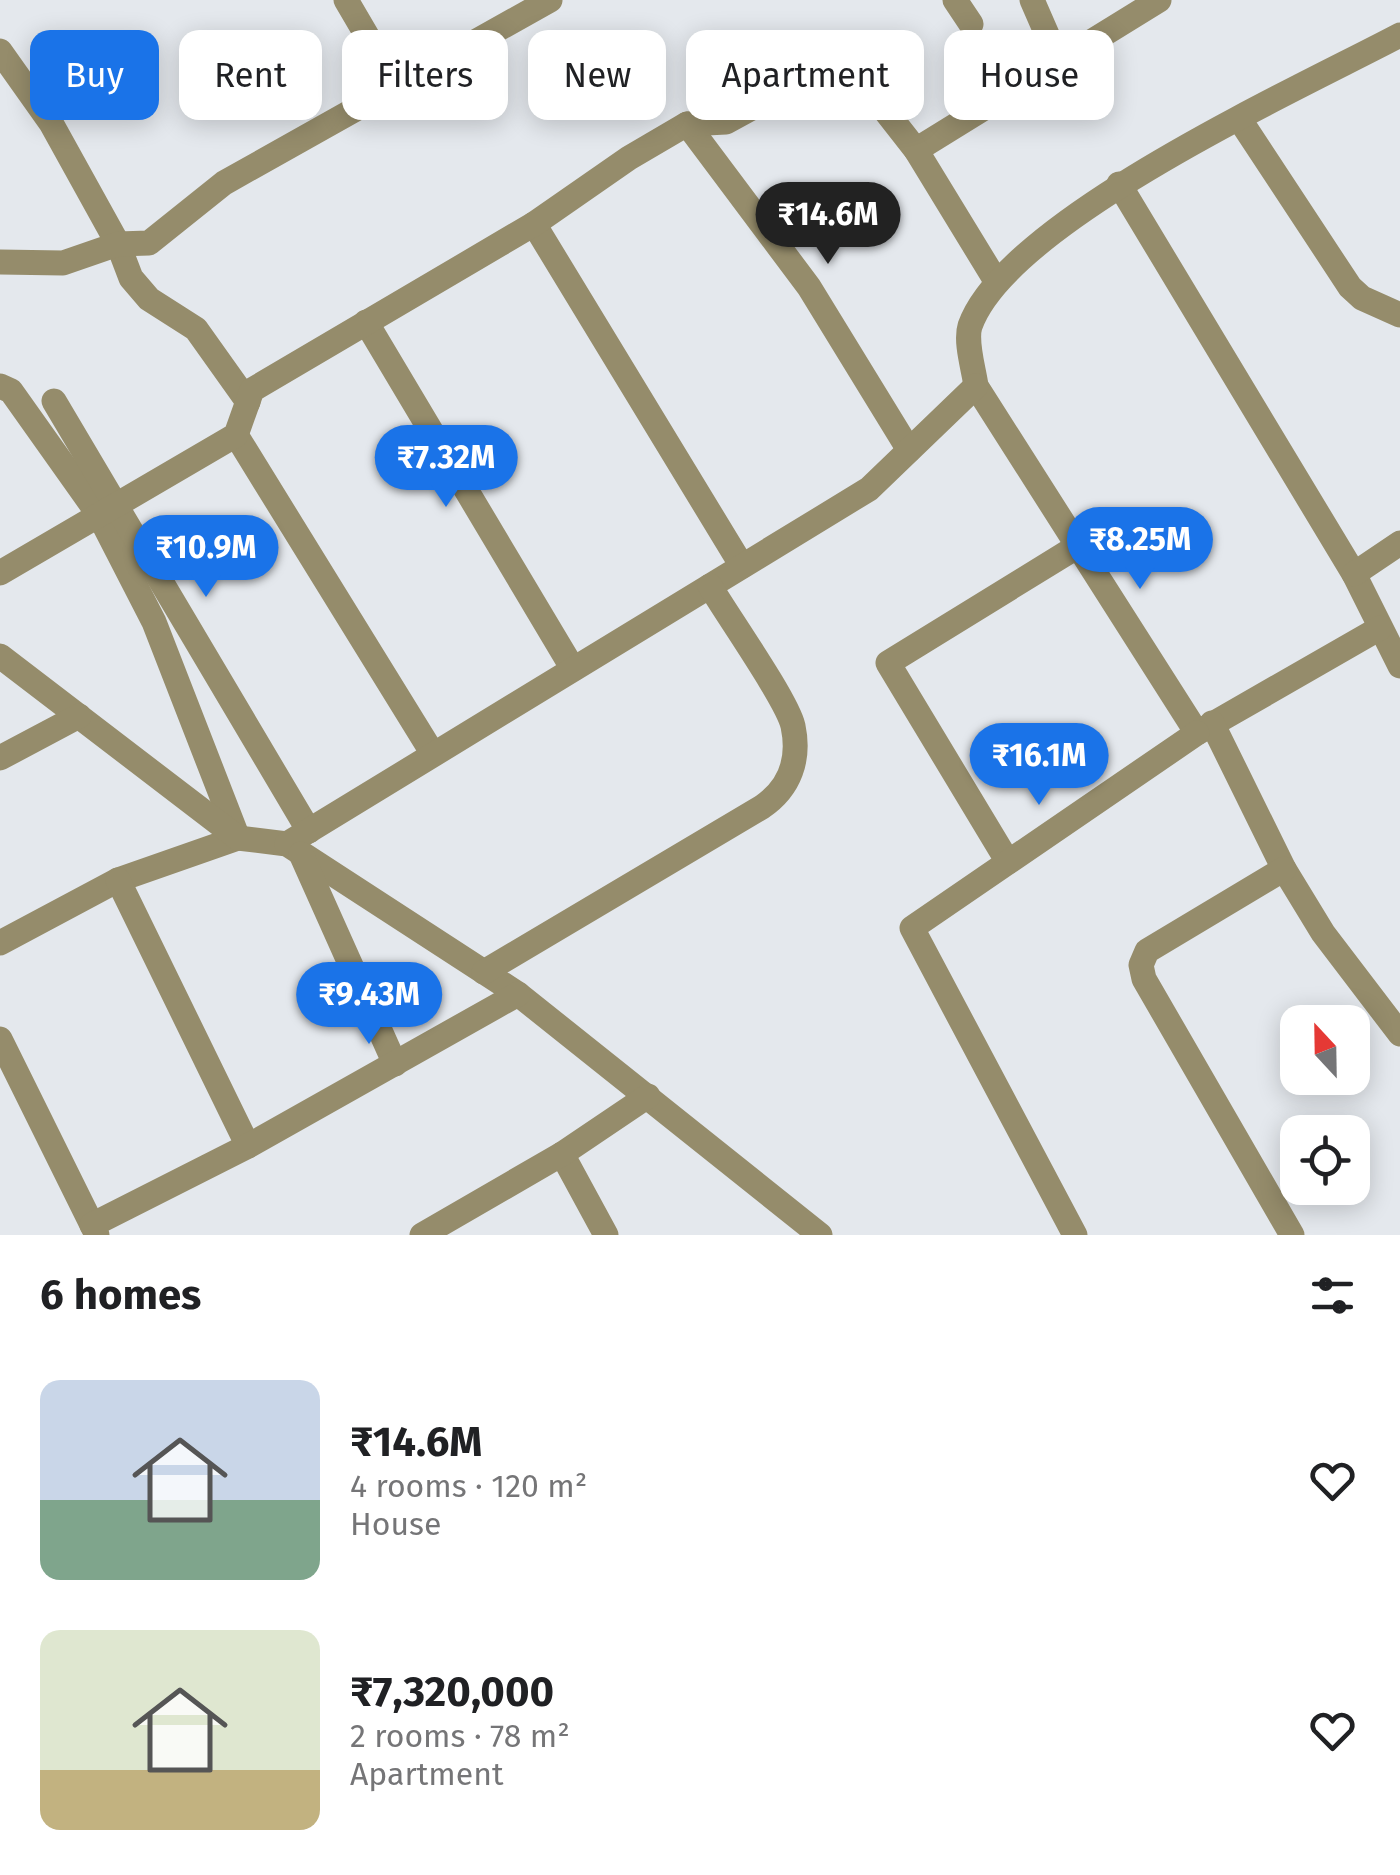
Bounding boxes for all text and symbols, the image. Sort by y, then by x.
chip: Buy [30,30,159,120]
chip: Rent [179,30,322,120]
chip: Filters [342,30,508,120]
chip: New [528,30,666,120]
chip: Apartment [686,30,924,120]
chip: House [944,30,1114,120]
pin: ₹14.6M [747,182,909,267]
text: ₹14.6M [778,195,878,233]
pin: ₹7.32M [365,425,527,510]
text: ₹7.32M [397,438,495,476]
pin: ₹8.25M [1059,507,1221,592]
pin: ₹10.9M [125,515,287,600]
text: ₹8.25M [1089,520,1191,558]
text: ₹10.9M [156,528,256,566]
pin: ₹16.1M [958,723,1120,808]
text: ₹16.1M [992,736,1086,774]
pin: ₹9.43M [288,962,450,1047]
text: ₹9.43M [318,975,420,1013]
north arrow [1280,1005,1370,1095]
map controls [1280,1005,1370,1205]
button: locate [1280,1115,1370,1205]
icon: filters [1305,1268,1360,1323]
text: 6 homes [40,1270,201,1320]
text: ₹14.6M [350,1417,482,1467]
icon: home [120,1420,240,1540]
icon: heart [1305,1453,1360,1508]
text: 4 rooms · 120 m² [350,1467,587,1505]
text: House [350,1505,441,1543]
text: ₹7,320,000 [350,1667,554,1717]
icon: home [120,1670,240,1790]
icon: heart [1305,1703,1360,1758]
text: 2 rooms · 78 m² [350,1717,570,1755]
text: Apartment [350,1755,504,1793]

